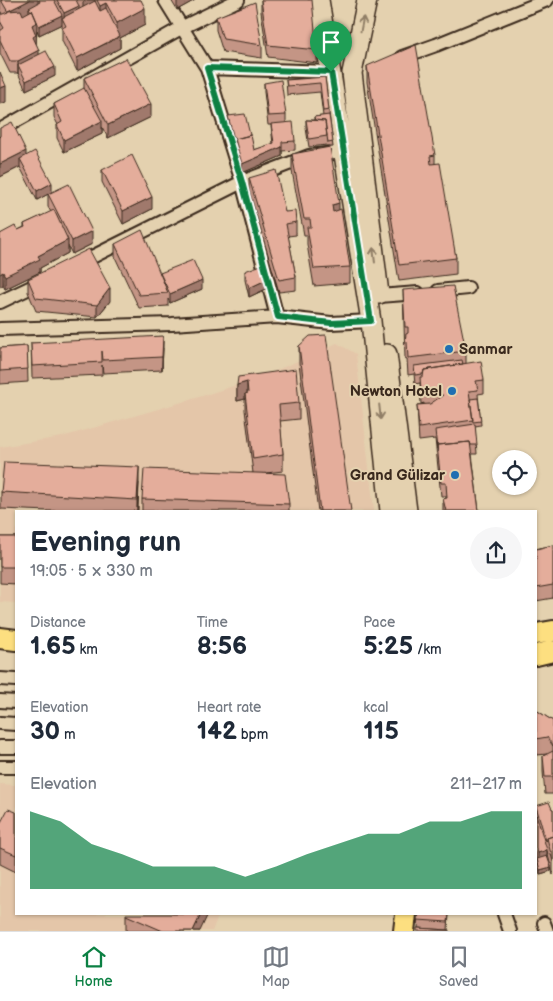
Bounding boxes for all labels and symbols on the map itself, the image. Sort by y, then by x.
one-way arrow [357,17,367,33]
pin [310,21,352,72]
one-way arrow [369,247,379,263]
place label: Sanmar [459,340,513,359]
marker: Sanmar [443,343,455,355]
place label: Newton Hotel [350,382,442,401]
marker: Newton Hotel [446,385,458,397]
one-way arrow [375,403,385,419]
place label: Grand Gülizar [350,466,446,485]
marker: Grand Gülizar [449,469,461,481]

